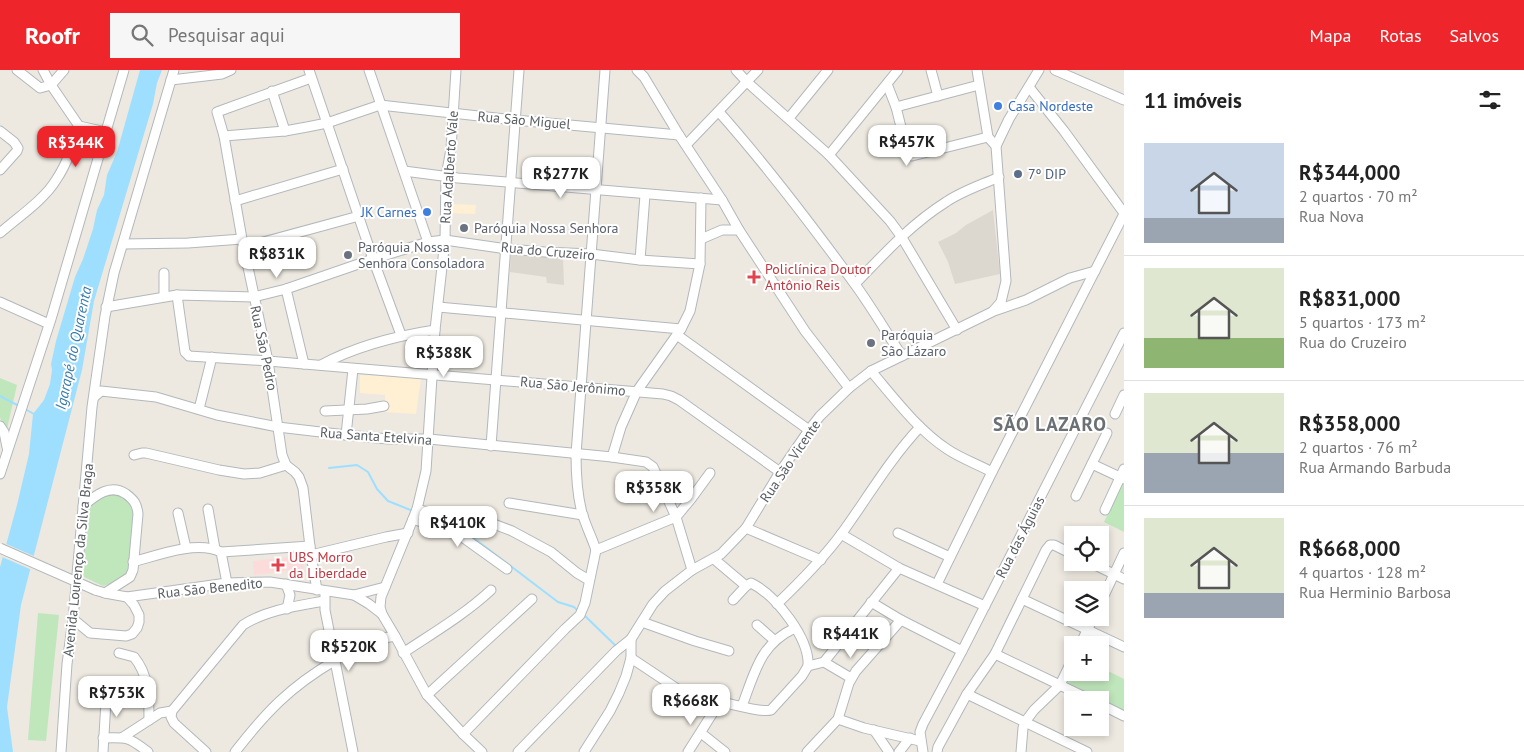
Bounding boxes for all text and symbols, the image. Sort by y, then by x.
search box [110,13,460,58]
text: Roofr [25,20,80,51]
icon: search [128,21,156,49]
text: Pesquisar aqui [168,23,285,47]
text: Mapa [1310,24,1351,47]
text: Rotas [1379,24,1422,47]
text: Salvos [1450,24,1499,47]
icon: filters [1476,86,1504,114]
text: 11 imóveis [1144,87,1242,114]
place label: Casa Nordeste [1008,97,1093,115]
marker: Casa Nordeste [992,100,1004,112]
street label: Rua São Miguel [477,107,571,133]
street label: Rua Adalberto Vale [436,110,462,224]
pin: R$457K [866,124,948,167]
pin: R$344K [35,126,117,168]
text: R$457K [879,131,935,151]
text: R$344K [48,132,104,152]
pin: R$277K [520,156,602,199]
text: R$344,000 [1299,159,1400,186]
text: R$277K [533,163,589,183]
icon: home [1184,163,1244,223]
place label: 7º DIP [1028,165,1066,183]
marker: 7º DIP [1012,168,1024,180]
text: 2 quartos · 70 m² [1299,186,1417,206]
place label: JK Carnes [360,203,417,221]
marker: JK Carnes [421,206,433,218]
text: Rua Nova [1299,206,1364,226]
place label: Paróquia Nossa Senhora [474,219,619,237]
marker: Paróquia Nossa Senhora [458,222,470,234]
pin: R$831K [236,236,318,279]
place label: Paróquia Nossa Senhora Consoladora [358,238,485,272]
street label: Rua do Cruzeiro [500,238,596,264]
text: R$831K [249,243,305,263]
marker: Paróquia Nossa Senhora Consoladora [342,249,354,261]
place label: Policlínica Doutor Antônio Reis [765,260,872,294]
marker: Policlínica Doutor Antônio Reis [747,270,761,284]
water label: Igarapé do Quarenta [51,284,95,411]
text: R$831,000 [1299,285,1400,312]
icon: home [1184,288,1244,348]
street label: Rua São Pedro [246,304,282,392]
text: 5 quartos · 173 m² [1299,312,1426,332]
place label: Paróquia São Lázaro [881,326,946,360]
text: Rua do Cruzeiro [1299,332,1407,352]
pin: R$388K [403,336,485,378]
marker: Paróquia São Lázaro [865,337,877,349]
text: R$388K [416,342,472,362]
street label: Rua São Jerônimo [520,372,626,400]
text: R$358,000 [1299,410,1400,437]
district label: SÃO LAZARO [993,412,1107,436]
icon: home [1184,413,1244,473]
street label: Rua São Vicente [756,416,824,506]
street label: Rua Santa Etelvina [319,423,433,449]
text: 2 quartos · 76 m² [1299,437,1417,457]
text: Rua Armando Barbuda [1299,457,1451,477]
street label: Avenida Lourenço da Silva Braga [59,462,97,658]
pin: R$358K [613,470,695,513]
text: R$358K [626,477,682,497]
street label: Rua das Águias [992,493,1048,581]
pin: R$410K [417,506,499,548]
text: R$410K [430,512,486,532]
map controls [1064,526,1109,736]
button: locate [1064,526,1109,571]
text: R$668,000 [1299,535,1400,562]
icon: home [1184,538,1244,598]
place label: UBS Morro da Liberdade [289,548,367,582]
marker: UBS Morro da Liberdade [271,558,285,572]
text: 4 quartos · 128 m² [1299,562,1426,582]
street label: Rua São Benedito [157,574,263,602]
button: layers [1064,581,1109,626]
text: Rua Herminio Barbosa [1299,582,1451,602]
pin: R$441K [810,616,892,659]
text: R$441K [823,623,879,643]
pin: R$520K [308,630,390,672]
text: R$520K [321,636,377,656]
button: + [1064,636,1109,681]
pin: R$753K [76,676,158,718]
text: R$753K [89,682,145,702]
pin: R$668K [650,684,732,726]
text: R$668K [663,690,719,710]
button: − [1064,691,1109,736]

